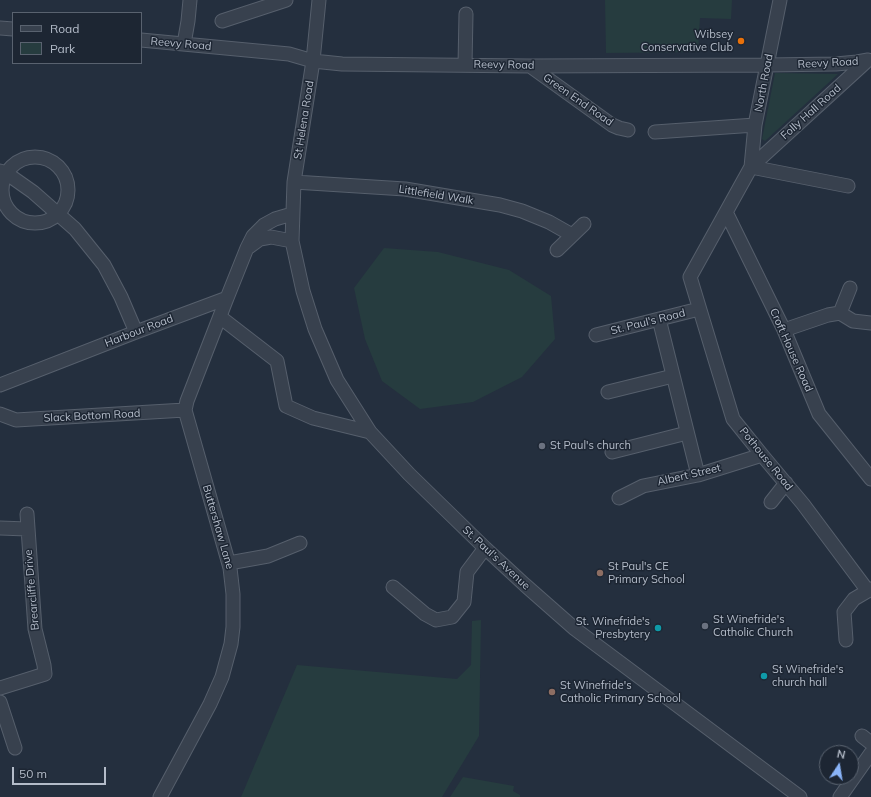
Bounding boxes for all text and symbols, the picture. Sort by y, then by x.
legend [12,12,142,64]
text: Road [50,21,79,36]
place label: Wibsey Conservative Club [641,28,733,54]
street label: Reevy Road [150,35,212,53]
marker: Wibsey Conservative Club [736,36,746,46]
text: Park [50,41,75,56]
street label: North Road [752,53,776,113]
street label: Reevy Road [797,55,859,71]
street label: Reevy Road [473,58,535,72]
street label: Green End Road [540,71,616,129]
street label: St Helena Road [291,80,317,160]
street label: Folly Hall Road [778,82,844,142]
street label: Littlefield Walk [398,183,474,207]
street label: St. Paul's Road [609,306,687,338]
street label: Croft House Road [767,306,815,394]
street label: Harbour Road [103,312,175,350]
street label: Slack Bottom Road [43,407,141,425]
street label: Pothouse Road [737,425,795,493]
place label: St Paul's church [550,439,631,453]
marker: St Paul's church [537,441,547,451]
street label: Albert Street [656,461,722,489]
street label: Buttershaw Lane [200,483,236,571]
street label: St. Paul's Avenue [459,523,533,593]
street label: Brearcliffe Drive [22,549,42,631]
place label: St Paul's CE Primary School [608,560,685,586]
marker: St Paul's CE Primary School [595,568,605,578]
place label: St Winefride's Catholic Church [713,613,793,639]
place label: St. Winefride's Presbytery [576,615,650,641]
marker: St Winefride's Catholic Church [700,621,710,631]
marker: St. Winefride's Presbytery [653,623,663,633]
place label: St Winefride's church hall [772,663,844,689]
marker: St Winefride's church hall [759,671,769,681]
place label: St Winefride's Catholic Primary School [560,679,681,705]
marker: St Winefride's Catholic Primary School [547,687,557,697]
north arrow [819,745,859,785]
text: N [836,747,847,762]
scale bar [14,759,108,785]
text: 50 m [19,766,47,781]

